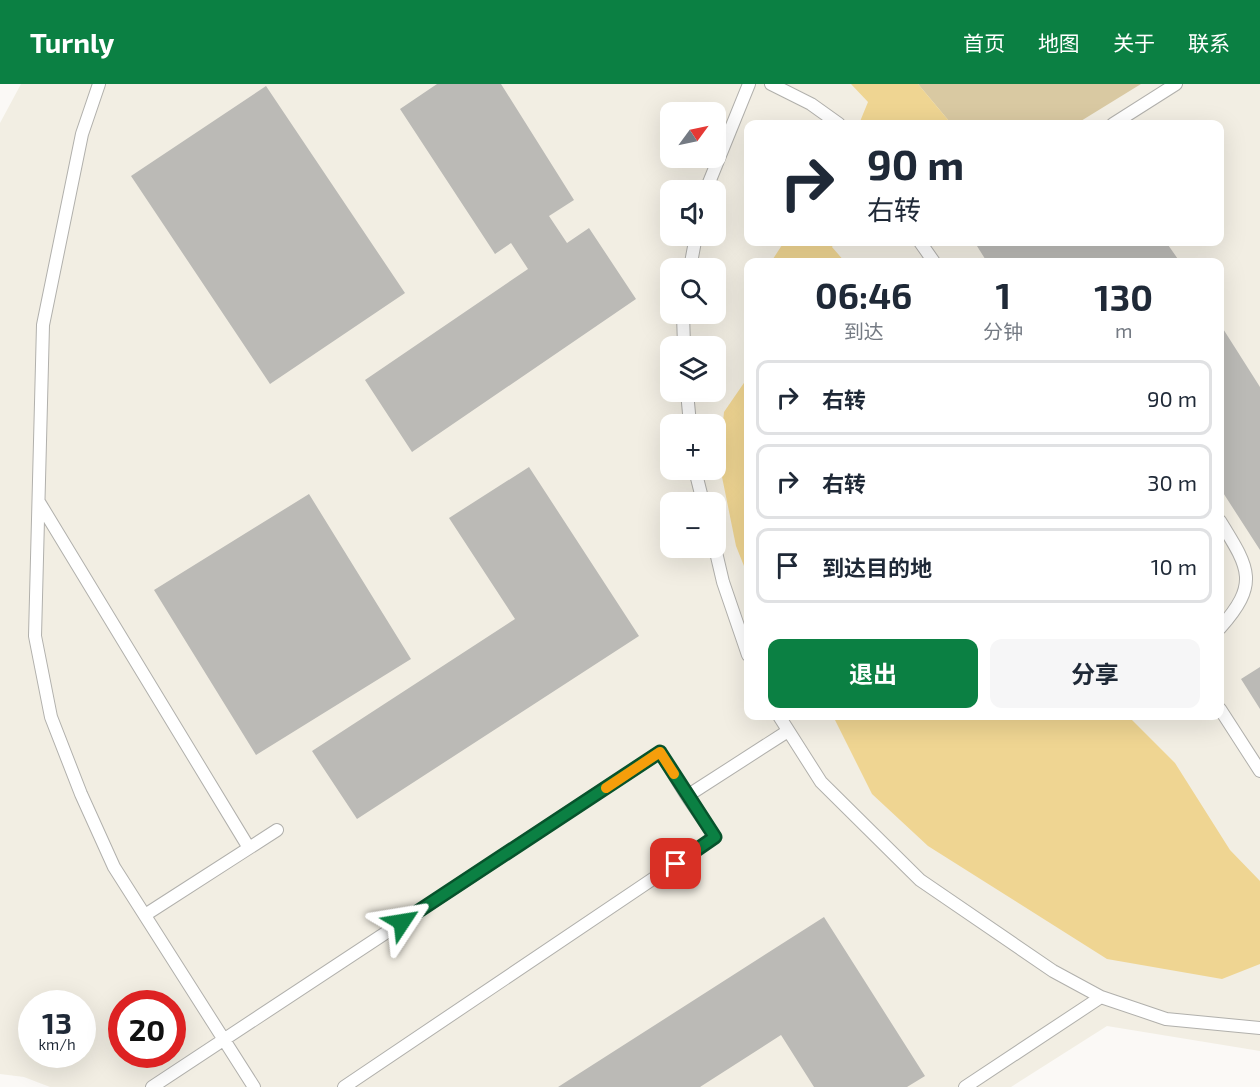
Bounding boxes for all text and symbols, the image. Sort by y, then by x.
text: Turnly [30,25,114,59]
text: 首页 [963,30,1005,55]
text: 地图 [1038,30,1080,55]
text: 关于 [1113,30,1155,55]
text: 联系 [1188,30,1230,55]
north arrow [660,102,726,168]
map controls [660,102,726,558]
text: 90 m [867,138,964,188]
icon: right [768,144,846,222]
button: sound [660,180,726,246]
text: 右转 [867,193,921,225]
button: search [660,258,726,324]
text: 06:46 [815,273,912,316]
text: 1 [996,273,1011,316]
text: 130 [1094,275,1153,318]
text: m [1115,318,1132,342]
text: 到达 [844,319,884,343]
text: 分钟 [983,319,1023,343]
button: layers [660,336,726,402]
icon: right [771,381,804,414]
text: 90 m [1147,385,1197,411]
text: 右转 [822,386,866,412]
button: + [660,414,726,480]
icon: right [771,465,804,498]
text: 30 m [1147,469,1197,495]
text: 右转 [822,470,866,496]
button: − [660,492,726,558]
icon: arrive [771,549,804,582]
text: 10 m [1151,553,1197,579]
text: 到达目的地 [822,554,932,580]
button: 退出 [768,639,978,708]
button: 分享 [990,639,1200,708]
pin [650,838,701,889]
icon: arrive [659,847,692,880]
position arrow [370,890,434,954]
speed limit sign: 20 [108,990,186,1068]
text: 13 [42,1004,72,1040]
text: km/h [38,1035,76,1053]

